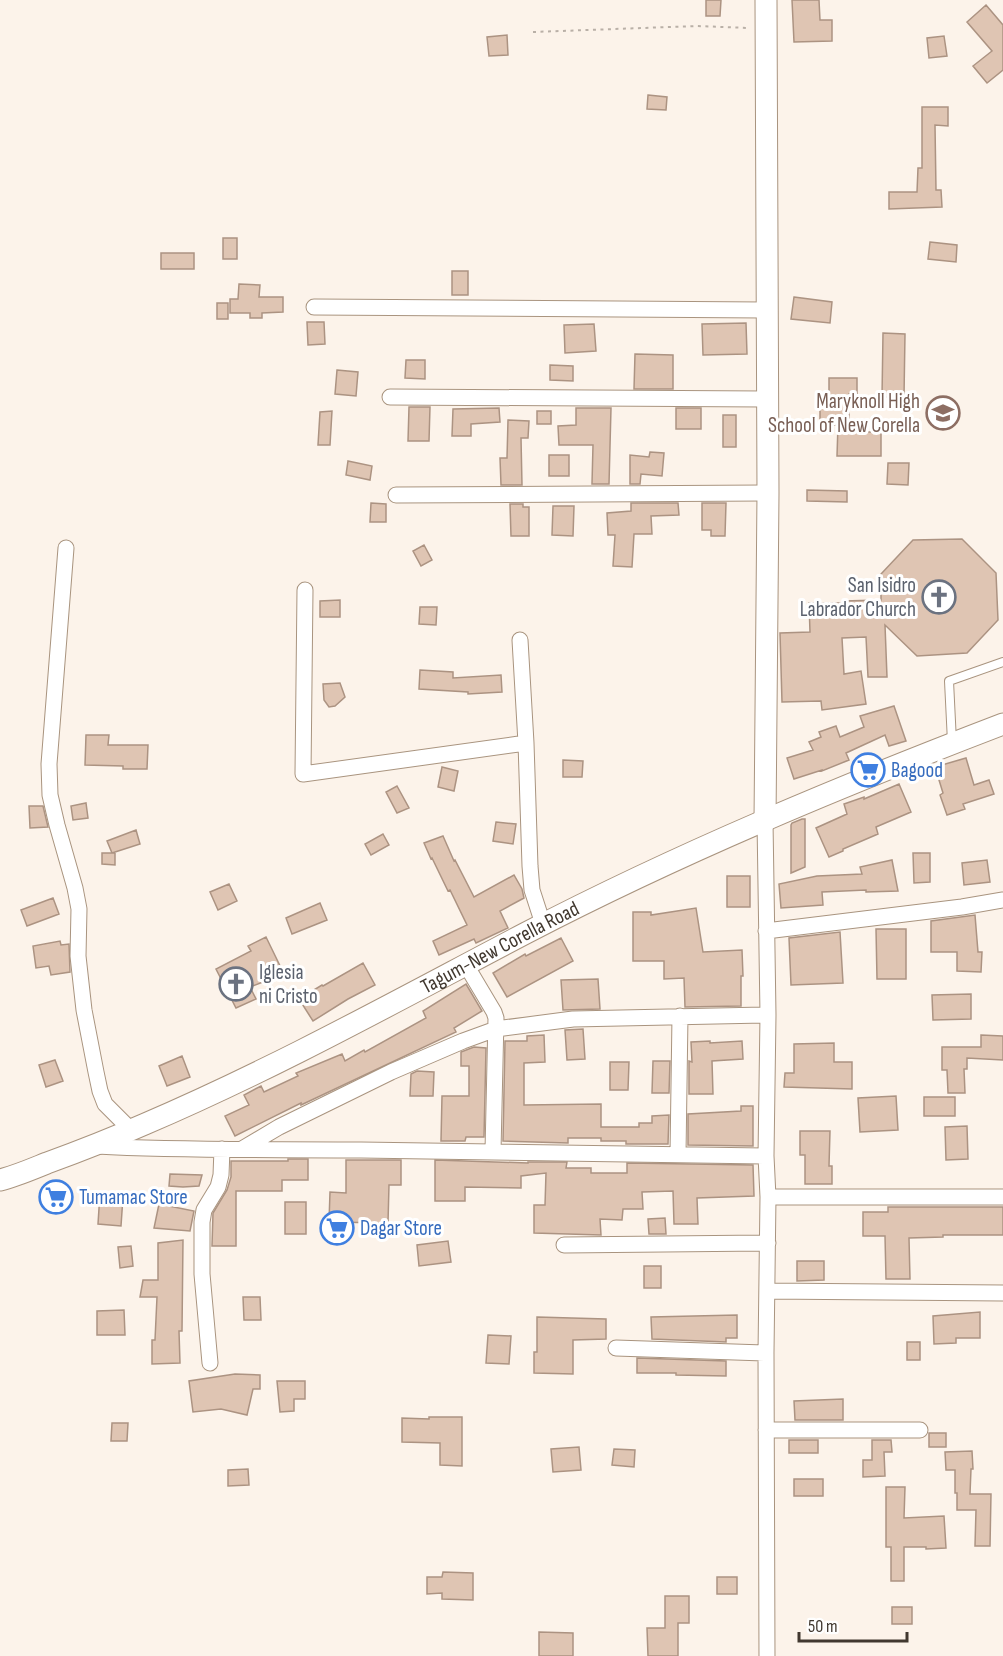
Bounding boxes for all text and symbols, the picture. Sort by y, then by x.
place label: Maryknoll High School of New Corella [768,389,920,438]
school or university icon: Maryknoll High School of New Corella [925,395,961,431]
place label: San Isidro Labrador Church [800,573,916,622]
church icon: San Isidro Labrador Church [921,579,957,615]
supermarket icon: Bagood [850,752,886,788]
place label: Bagood [891,758,943,783]
street label: Tagum-New Corella Road [417,896,583,999]
place label: Iglesia ni Cristo [259,960,318,1009]
church icon: Iglesia ni Cristo [218,966,254,1002]
supermarket icon: Tumamac Store [38,1179,74,1215]
place label: Tumamac Store [79,1185,188,1210]
supermarket icon: Dagar Store [319,1210,355,1246]
place label: Dagar Store [360,1216,442,1241]
scale bar [799,1605,907,1643]
text: 50 m [808,1616,838,1637]

